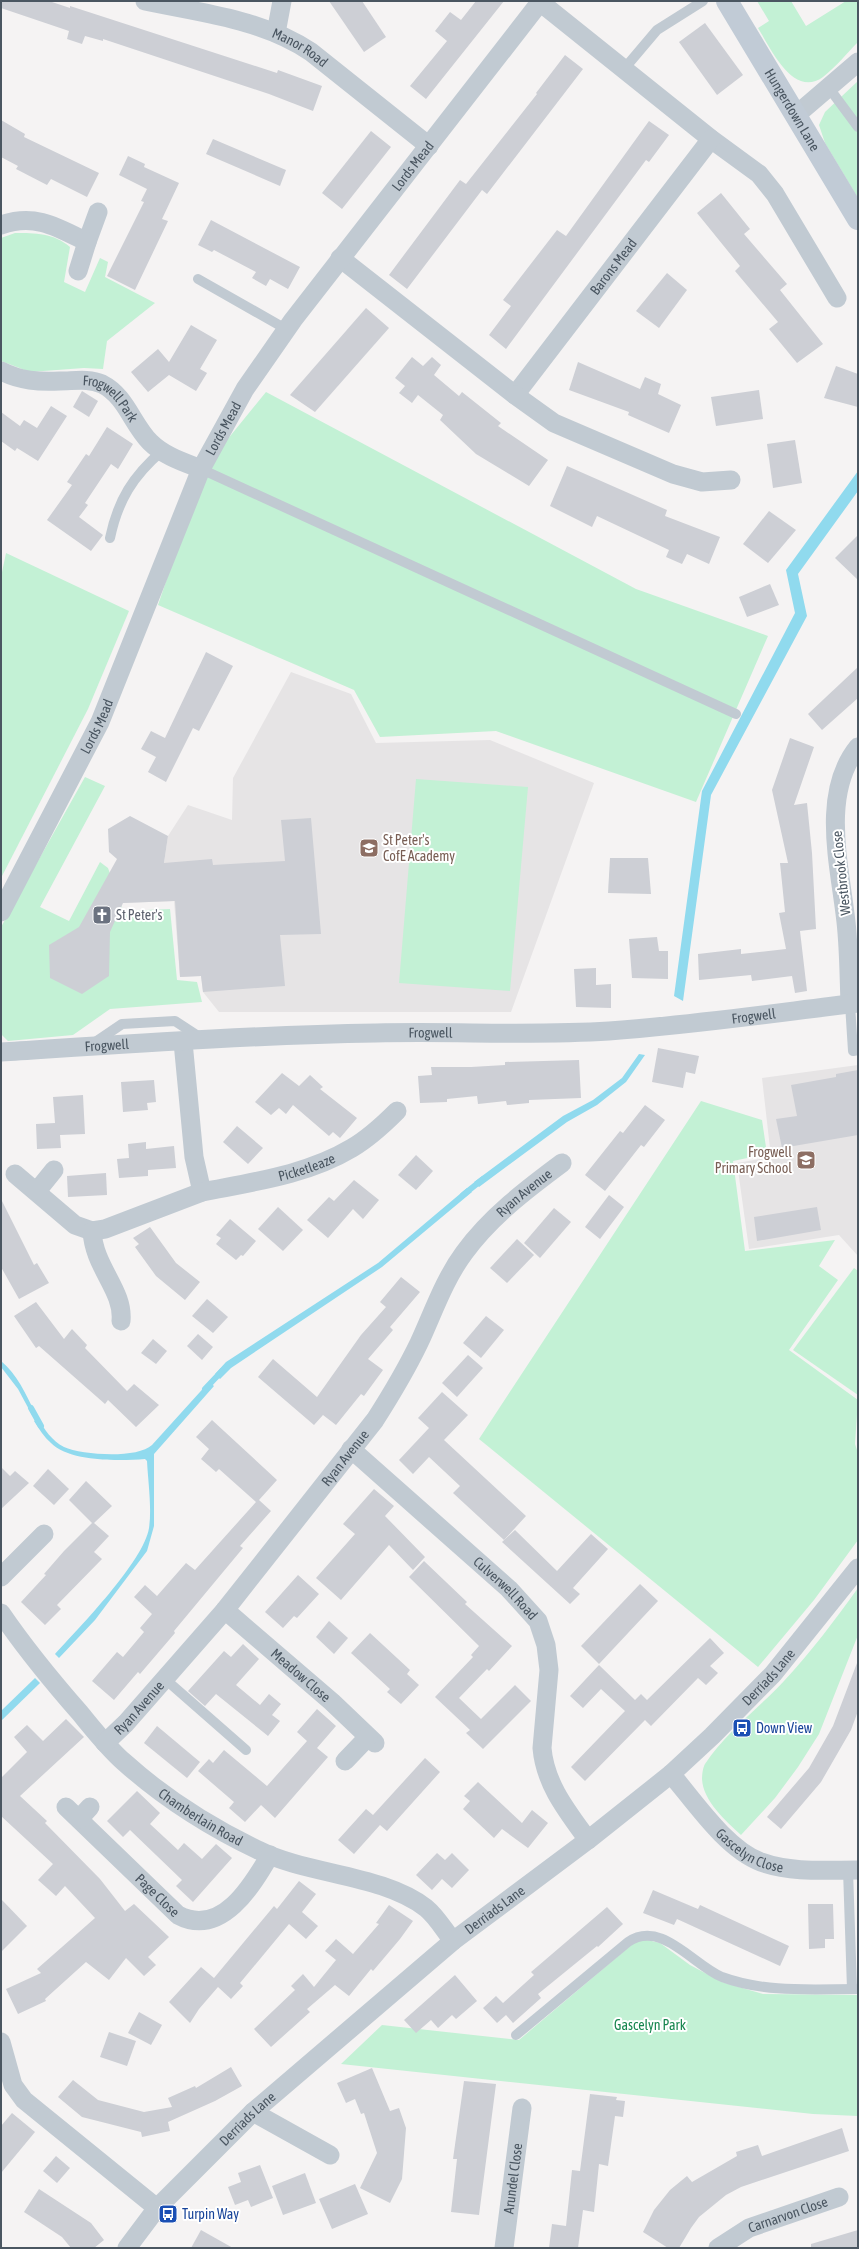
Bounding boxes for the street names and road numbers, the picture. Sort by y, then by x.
street label: Manor Road [270,25,331,70]
street label: Hungerdown Lane [762,66,823,154]
street label: Lords Mead [388,138,437,194]
street label: Barons Mead [587,235,640,298]
street label: Frogwell Park [82,372,141,425]
street label: Lords Mead [202,399,244,458]
street label: Lords Mead [77,697,116,756]
street label: Westbrook Close [829,830,853,916]
street label: Frogwell [731,1005,777,1027]
street label: Frogwell [408,1024,453,1041]
street label: Frogwell [84,1036,130,1055]
street label: Picketleaze [277,1150,338,1184]
street label: Ryan Avenue [493,1166,555,1220]
street label: Ryan Avenue [318,1427,372,1489]
street label: Culverwell Road [470,1553,541,1623]
street label: Meadow Close [268,1645,334,1705]
street label: Derriads Lane [739,1646,798,1709]
street label: Ryan Avenue [111,1678,167,1738]
street label: Chamberlain Road [155,1785,245,1849]
street label: Gascelyn Close [713,1825,785,1876]
street label: Page Close [132,1870,183,1920]
street label: Derriads Lane [462,1882,528,1937]
street label: Derriads Lane [216,2089,278,2149]
street label: Arundel Close [500,2142,525,2215]
street label: Carnarvon Close [746,2194,830,2236]

